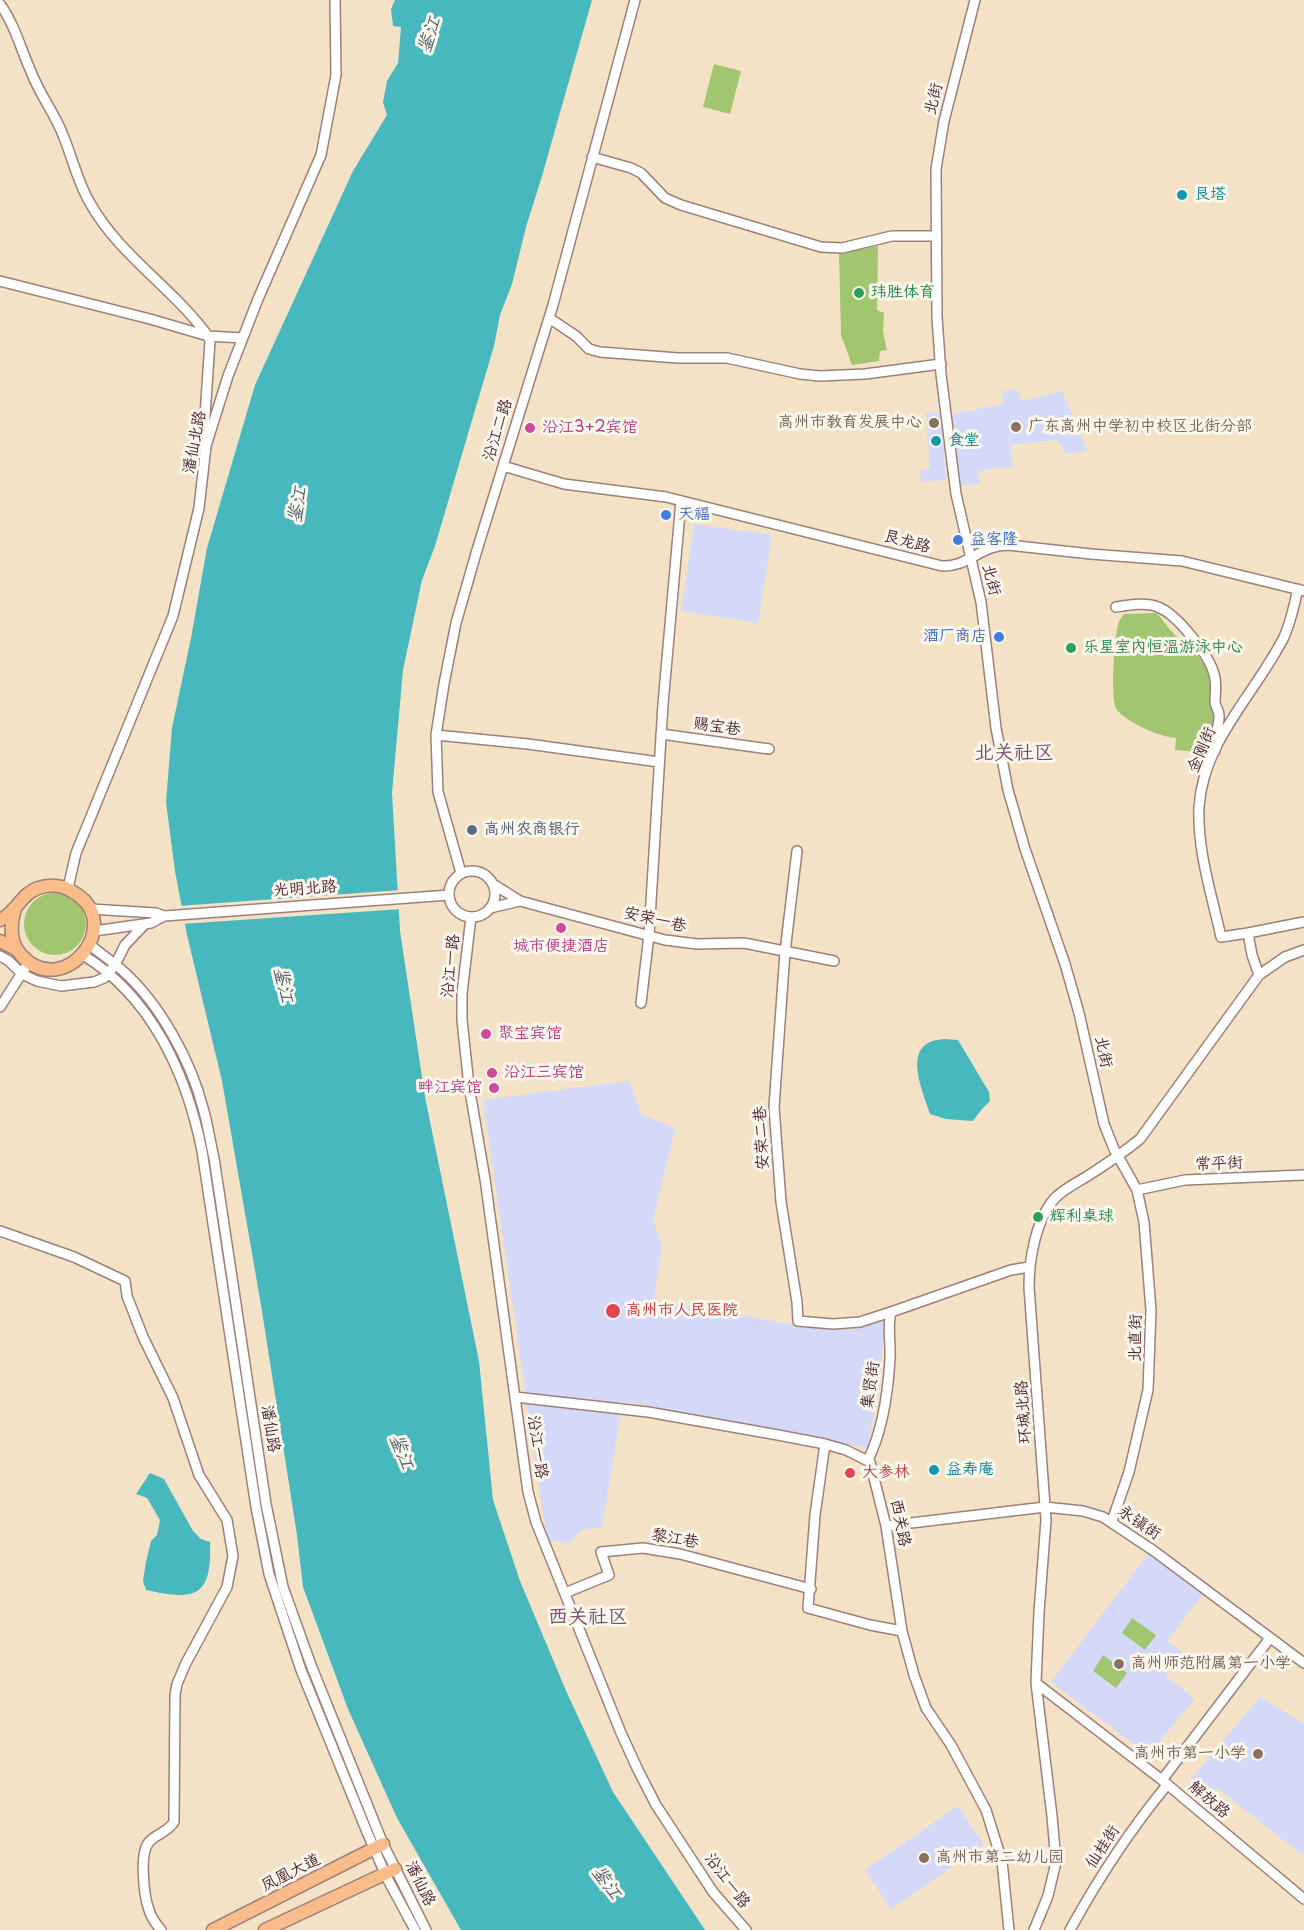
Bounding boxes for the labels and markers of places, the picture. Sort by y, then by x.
place label: 艮塔 [1194,185,1226,205]
marker: 艮塔 [1175,188,1189,202]
place label: 玮胜体育 [871,283,935,303]
marker: 玮胜体育 [852,286,866,300]
place label: 高州市教育发展中心 [778,413,922,433]
marker: 高州市教育发展中心 [927,416,941,430]
place label: 广东高州中学初中校区北街分部 [1028,417,1252,437]
place label: 沿江3+2宾馆 [542,418,638,438]
marker: 广东高州中学初中校区北街分部 [1009,420,1023,434]
marker: 沿江3+2宾馆 [523,421,537,435]
place label: 食堂 [948,431,980,451]
marker: 食堂 [929,434,943,448]
place label: 天福 [678,505,710,525]
marker: 天福 [659,508,673,522]
place label: 益客隆 [970,530,1018,550]
marker: 益客隆 [951,533,965,547]
place label: 酒厂商店 [923,627,987,647]
marker: 酒厂商店 [992,630,1006,644]
place label: 乐星室内恒温游泳中心 [1083,638,1243,658]
marker: 乐星室内恒温游泳中心 [1064,641,1078,655]
place label: 高州农商银行 [484,820,580,840]
marker: 高州农商银行 [465,823,479,837]
marker: 城市便捷酒店 [554,921,568,935]
place label: 城市便捷酒店 [513,937,609,957]
place label: 聚宝宾馆 [498,1024,562,1044]
marker: 聚宝宾馆 [479,1027,493,1041]
place label: 沿江三宾馆 [504,1063,584,1083]
marker: 沿江三宾馆 [485,1066,499,1080]
place label: 畔江宾馆 [418,1078,482,1098]
marker: 畔江宾馆 [487,1081,501,1095]
place label: 辉利桌球 [1050,1207,1114,1227]
marker: 辉利桌球 [1031,1210,1045,1224]
place label: 高州市人民医院 [626,1301,738,1321]
marker: 高州市人民医院 [604,1302,622,1320]
place label: 益寿庵 [946,1460,994,1480]
place label: 大参林 [862,1463,910,1483]
marker: 益寿庵 [927,1463,941,1477]
marker: 大参林 [843,1466,857,1480]
place label: 高州师范附属第一小学 [1131,1654,1291,1674]
marker: 高州师范附属第一小学 [1112,1657,1126,1671]
place label: 高州市第一小学 [1134,1744,1246,1764]
marker: 高州市第一小学 [1251,1747,1265,1761]
place label: 高州市第二幼儿园 [936,1848,1064,1868]
marker: 高州市第二幼儿园 [917,1851,931,1865]

